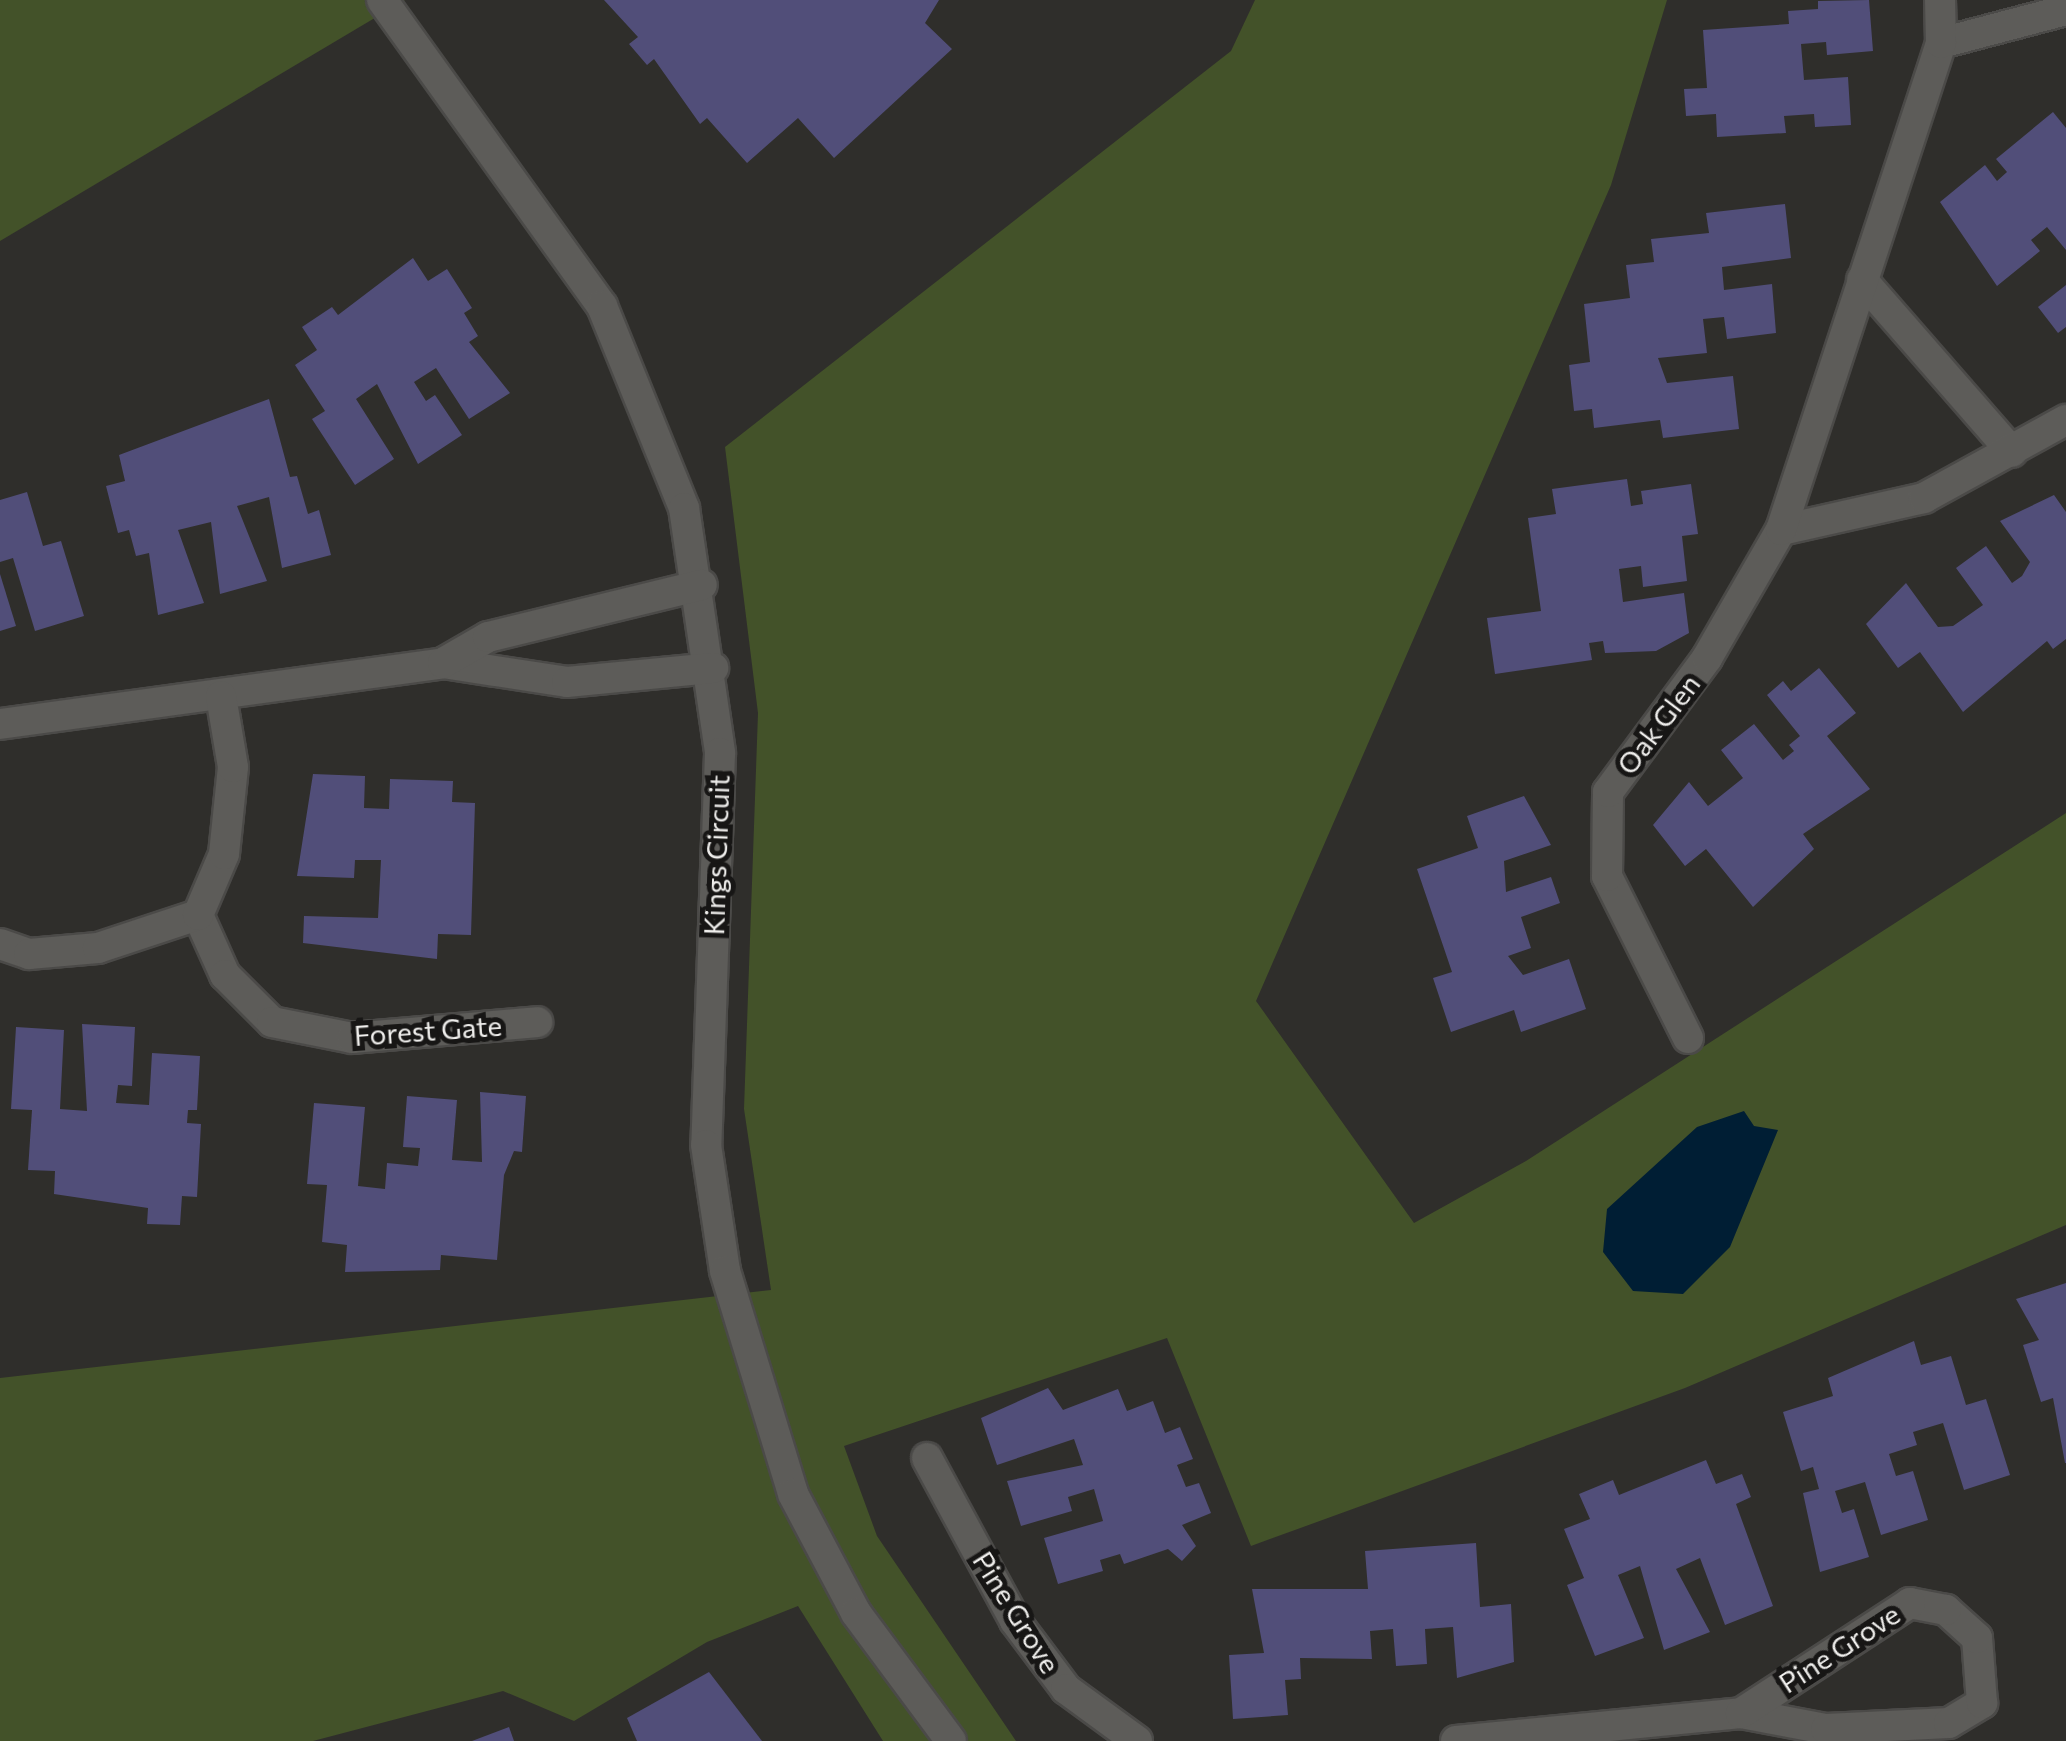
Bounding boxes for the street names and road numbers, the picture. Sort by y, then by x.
street label: Oak Glen [1610,667,1706,781]
street label: Kings Circuit [696,774,736,936]
street label: Forest Gate [353,1008,503,1052]
street label: Pine Grove [966,1545,1068,1679]
street label: Pine Grove [1772,1597,1906,1699]

